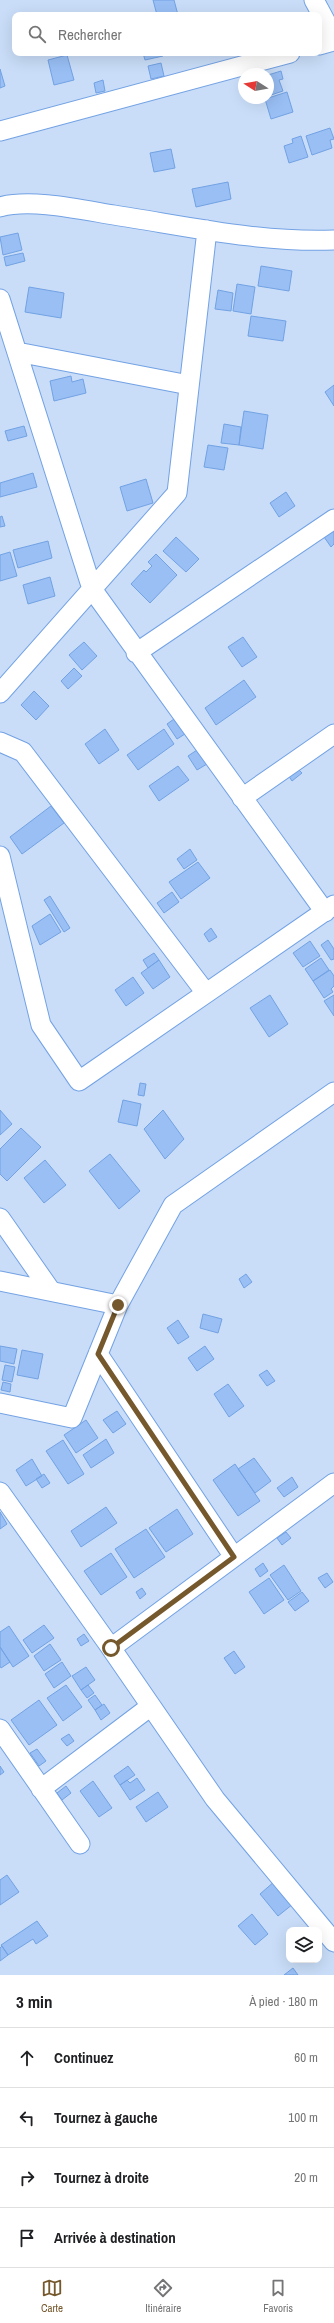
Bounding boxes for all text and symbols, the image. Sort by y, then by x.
search box [12,12,322,56]
icon: search [26,23,48,45]
text: Rechercher [58,24,122,45]
north arrow [238,68,274,104]
route end [109,1296,127,1314]
route start [102,1639,120,1657]
map controls [286,1927,322,1963]
button: layers [286,1927,322,1963]
text: 3 min [16,1990,52,2013]
text: À pied · 180 m [249,1993,318,2010]
icon: ahead [16,2047,38,2069]
text: Continuez [54,2047,113,2068]
text: 60 m [294,2049,318,2066]
icon: left [16,2107,38,2129]
text: Tournez à gauche [54,2107,158,2128]
text: 100 m [288,2109,318,2126]
icon: right [16,2167,38,2189]
text: Tournez à droite [54,2167,149,2188]
text: 20 m [294,2169,318,2186]
icon: arrive [16,2227,38,2249]
text: Arrivée à destination [54,2227,176,2248]
tab: Carte [41,2277,63,2315]
tab: Itinéraire [145,2277,181,2315]
tab: Favoris [263,2277,293,2315]

